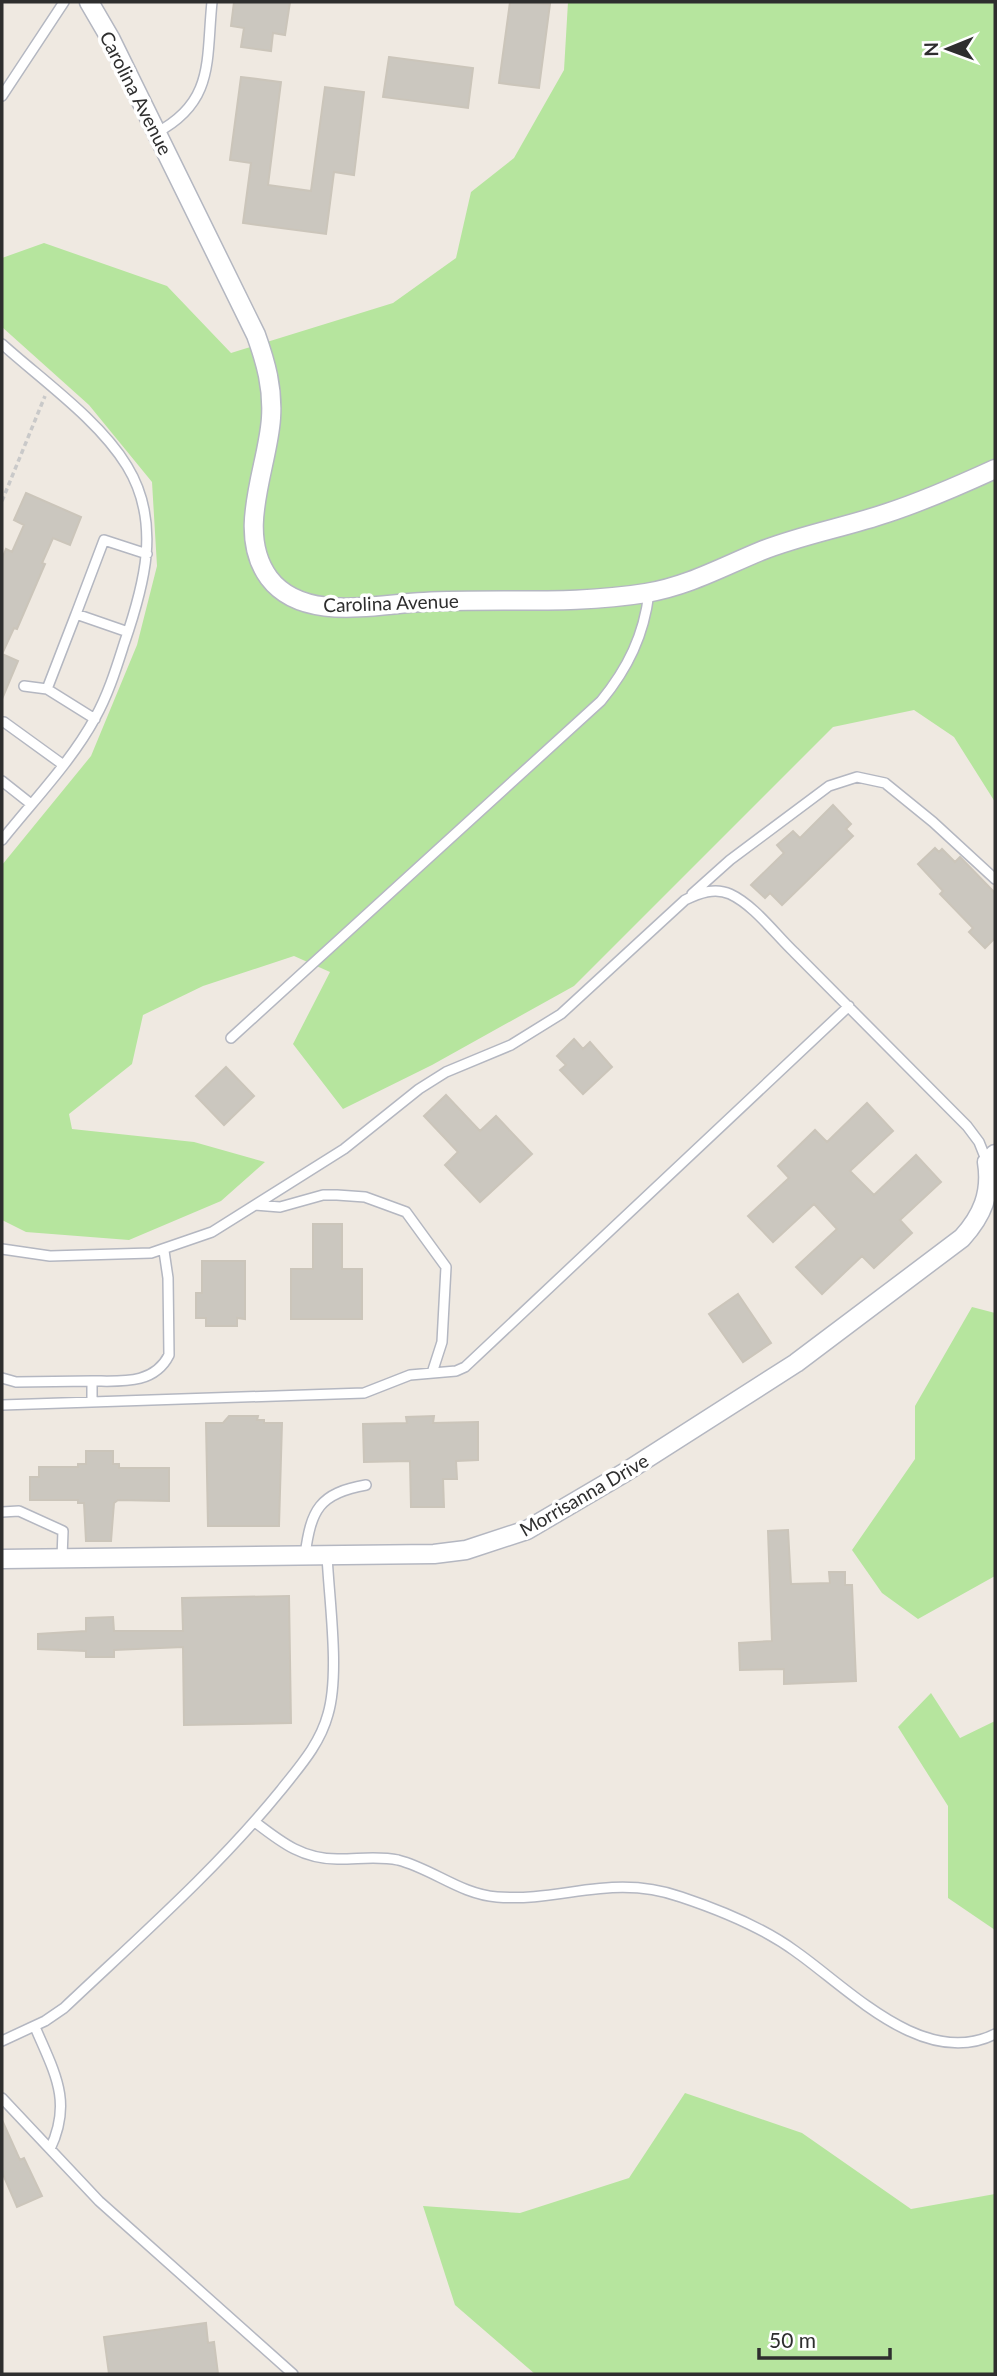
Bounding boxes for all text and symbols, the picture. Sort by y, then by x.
north arrow [913,14,983,84]
street label: Carolina Avenue [95,27,177,158]
text: N [919,42,942,57]
street label: Carolina Avenue [323,589,459,616]
street label: Morrisanna Drive [515,1448,652,1541]
scale bar [759,2316,890,2360]
text: 50 m [769,2327,816,2352]

